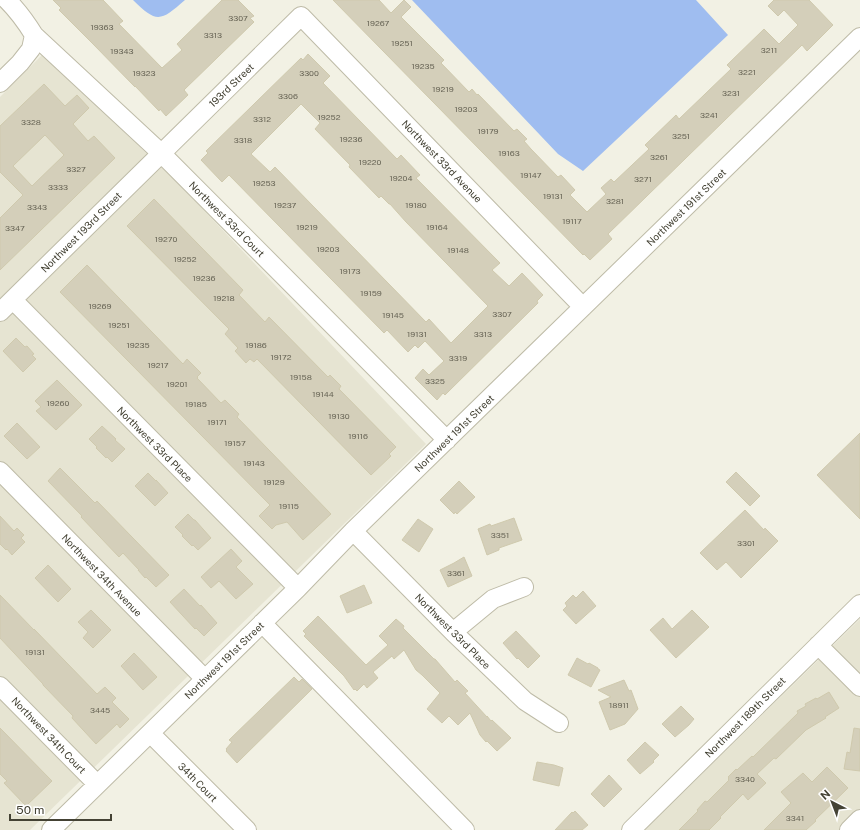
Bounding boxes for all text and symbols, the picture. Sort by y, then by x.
house number: 3307 [228,13,248,23]
house number: 19267 [367,18,390,28]
house number: 19363 [90,22,114,32]
house number: 3313 [204,30,222,40]
house number: 19251 [391,38,413,48]
house number: 3211 [761,45,777,55]
house number: 19343 [110,46,134,56]
street label: 193rd Street [206,60,256,109]
house number: 19235 [411,61,435,71]
house number: 3221 [738,67,756,77]
house number: 19323 [132,68,156,78]
house number: 3300 [299,68,319,78]
house number: 19219 [432,84,454,94]
house number: 3231 [722,88,740,98]
house number: 3306 [278,91,298,101]
house number: 19203 [455,104,477,114]
house number: 3241 [700,110,718,120]
house number: 19252 [318,112,341,122]
house number: 3312 [253,114,271,124]
house number: 3328 [21,117,41,127]
street label: Northwest 33rd Avenue [399,117,485,205]
house number: 19179 [477,126,499,136]
house number: 3251 [672,131,690,141]
house number: 19236 [340,134,363,144]
house number: 3318 [234,135,252,145]
house number: 19163 [498,148,520,158]
house number: 3261 [650,152,668,162]
house number: 19220 [359,157,381,167]
house number: 3327 [66,164,86,174]
street label: Northwest 191st Street [644,166,728,248]
house number: 19147 [520,170,542,180]
house number: 19204 [390,173,412,183]
house number: 3271 [634,174,652,184]
house number: 19253 [252,178,276,188]
street label: Northwest 33rd Court [187,179,267,259]
house number: 3333 [48,182,68,192]
street label: Northwest 193rd Street [38,189,124,275]
house number: 19131 [543,191,563,201]
house number: 3281 [606,196,624,206]
house number: 19237 [274,200,297,210]
house number: 19180 [405,200,427,210]
house number: 3343 [27,202,47,212]
house number: 19117 [562,216,582,226]
house number: 19219 [296,222,318,232]
house number: 19164 [426,222,448,232]
house number: 3347 [5,223,25,233]
house number: 19270 [155,234,177,244]
house number: 19203 [317,244,339,254]
house number: 19148 [447,245,469,255]
house number: 19252 [174,254,197,264]
house number: 19173 [339,266,361,276]
house number: 19236 [193,273,216,283]
house number: 19159 [360,288,382,298]
house number: 19218 [213,293,235,303]
house number: 19269 [89,301,111,311]
house number: 3307 [492,309,512,319]
house number: 19145 [382,310,404,320]
house number: 19251 [108,320,130,330]
house number: 19131 [407,329,427,339]
house number: 3313 [474,329,492,339]
house number: 19235 [126,340,150,350]
house number: 19186 [245,340,267,350]
house number: 19172 [270,352,292,362]
house number: 3319 [449,353,467,363]
house number: 19217 [147,360,169,370]
house number: 19158 [290,372,312,382]
house number: 3325 [425,376,445,386]
house number: 19201 [166,379,188,389]
house number: 19144 [312,389,334,399]
street label: Northwest 191st Street [412,392,496,474]
house number: 19260 [47,398,70,408]
house number: 19185 [185,399,207,409]
street label: Northwest 33rd Place [115,404,195,484]
house number: 19130 [328,411,350,421]
house number: 19171 [207,417,227,427]
house number: 19116 [348,431,368,441]
house number: 19157 [224,438,246,448]
house number: 19143 [243,458,265,468]
house number: 19129 [263,477,285,487]
house number: 19115 [279,501,299,511]
house number: 3351 [491,530,509,540]
street label: Northwest 34th Avenue [59,531,145,619]
house number: 3301 [737,538,755,548]
house number: 3361 [447,568,465,578]
street label: Northwest 33rd Place [413,591,493,671]
street label: Northwest 191st Street [182,619,266,701]
house number: 19131 [25,647,45,657]
street label: Northwest 189th Street [702,674,788,760]
street label: Northwest 34th Court [9,694,89,776]
house number: 18911 [609,700,629,710]
house number: 3445 [90,705,110,715]
street label: 34th Court [176,760,220,804]
house number: 3340 [735,774,755,784]
north arrow [812,782,852,822]
text: N [818,787,833,802]
scale bar [10,796,111,822]
text: 50 m [16,803,44,817]
house number: 3341 [786,813,804,823]

